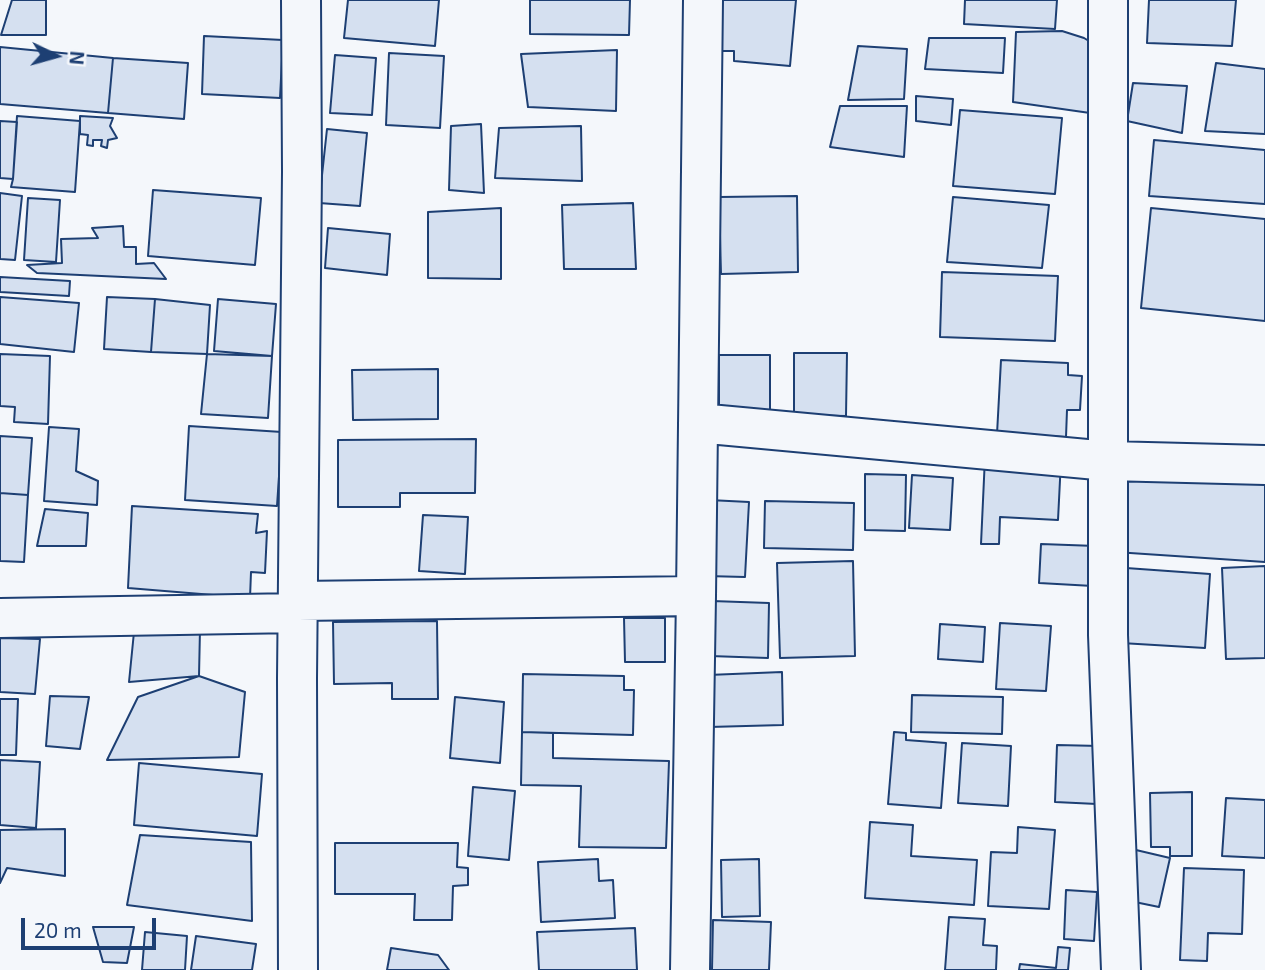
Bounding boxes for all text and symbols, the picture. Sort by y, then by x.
north arrow [21,21,91,91]
text: N [65,50,89,66]
scale bar [24,904,159,948]
text: 20 m [34,917,82,942]

